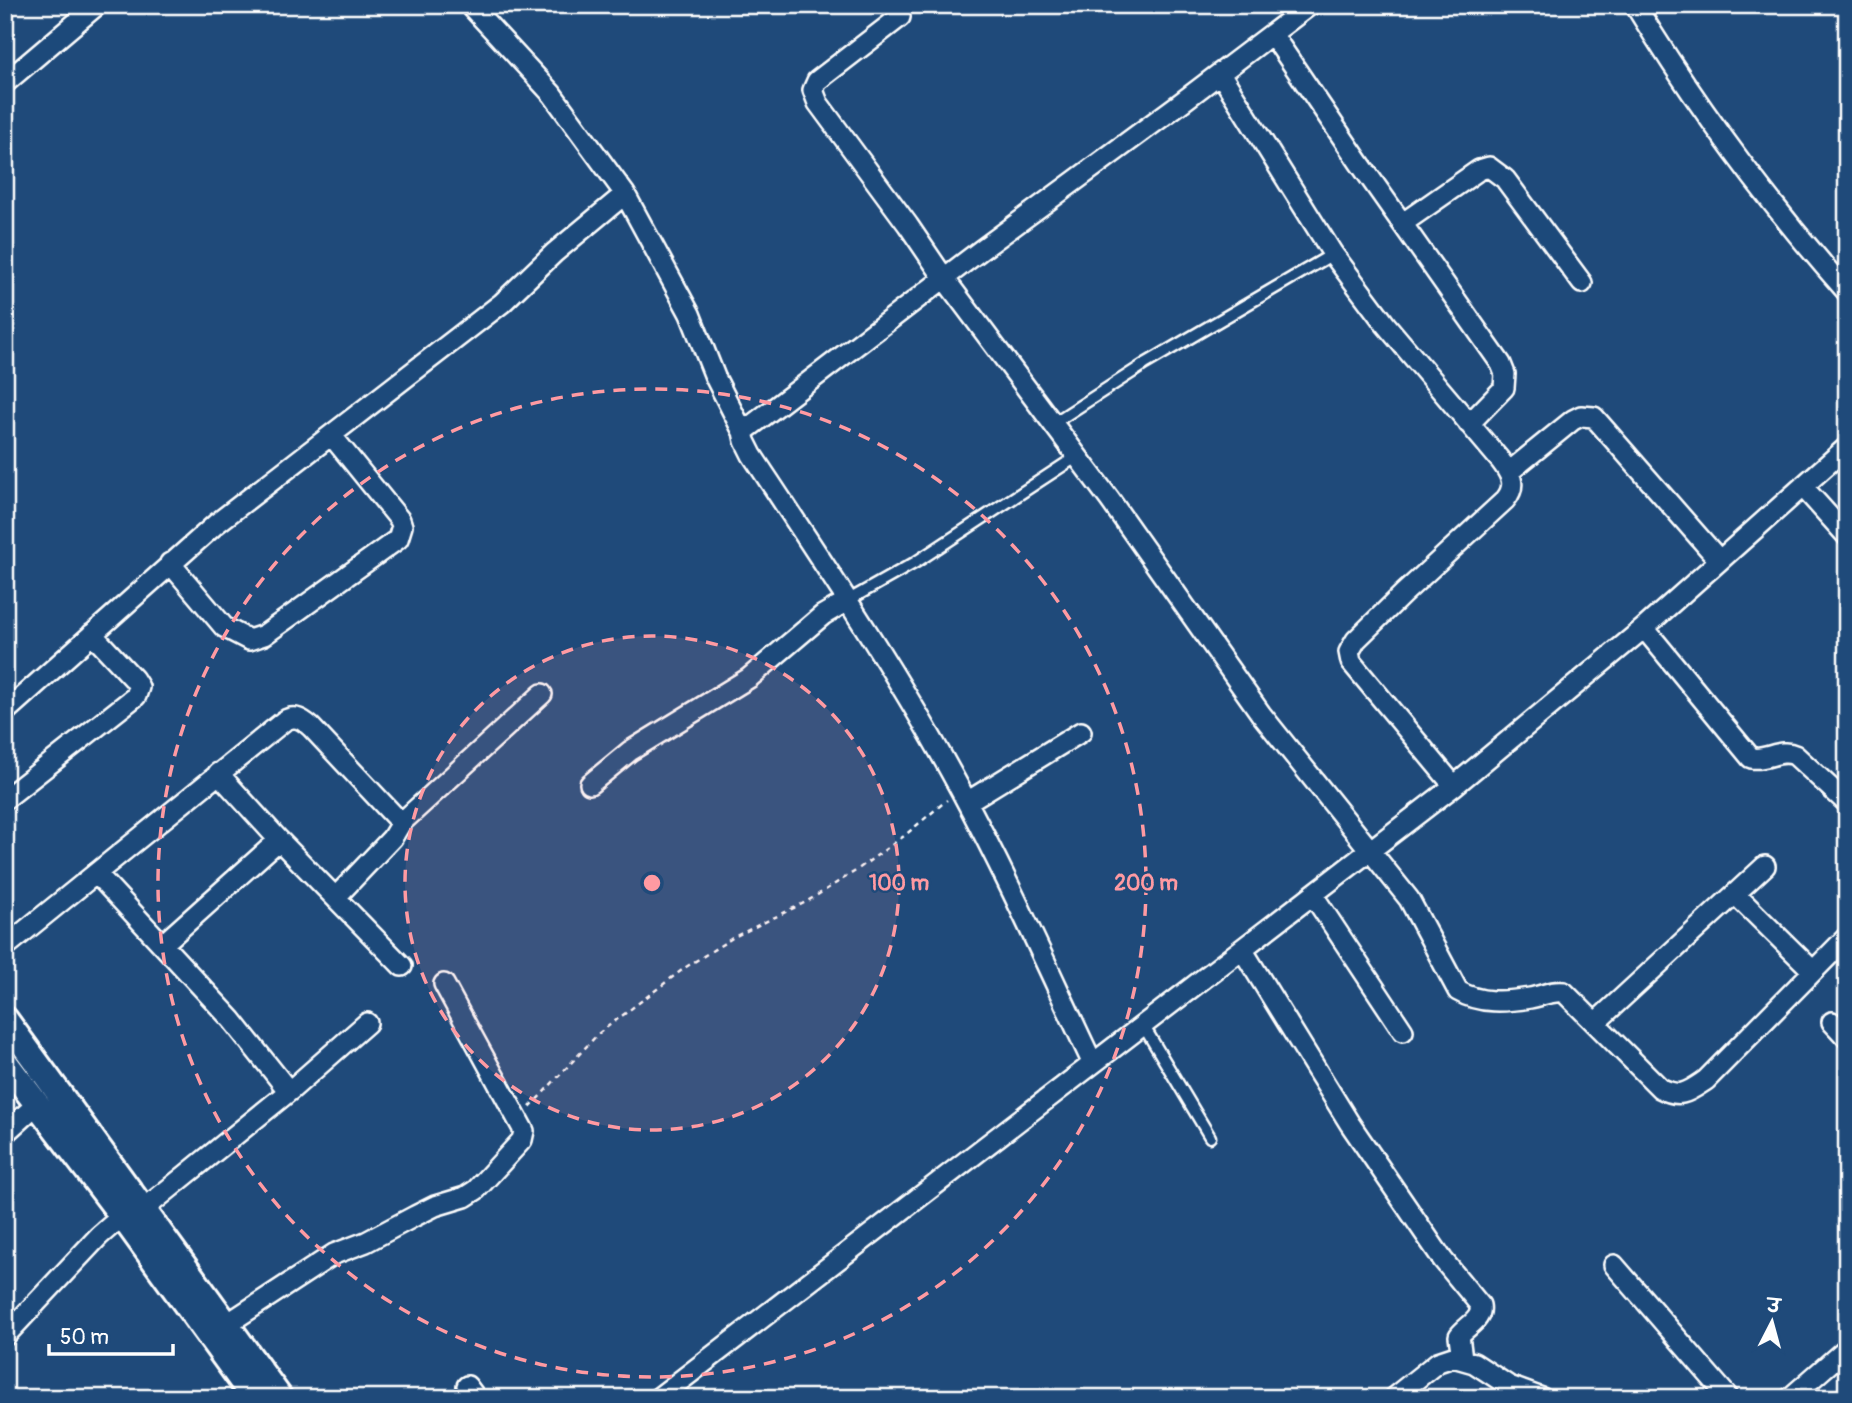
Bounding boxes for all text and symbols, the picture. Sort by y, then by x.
text: 100 m [869,870,929,897]
text: 200 m [1114,870,1178,897]
centre of rings [640,871,664,895]
north arrow [1736,1288,1806,1358]
text: उ [1764,1293,1784,1319]
scale bar [49,1312,173,1356]
text: 50 m [60,1324,109,1351]

